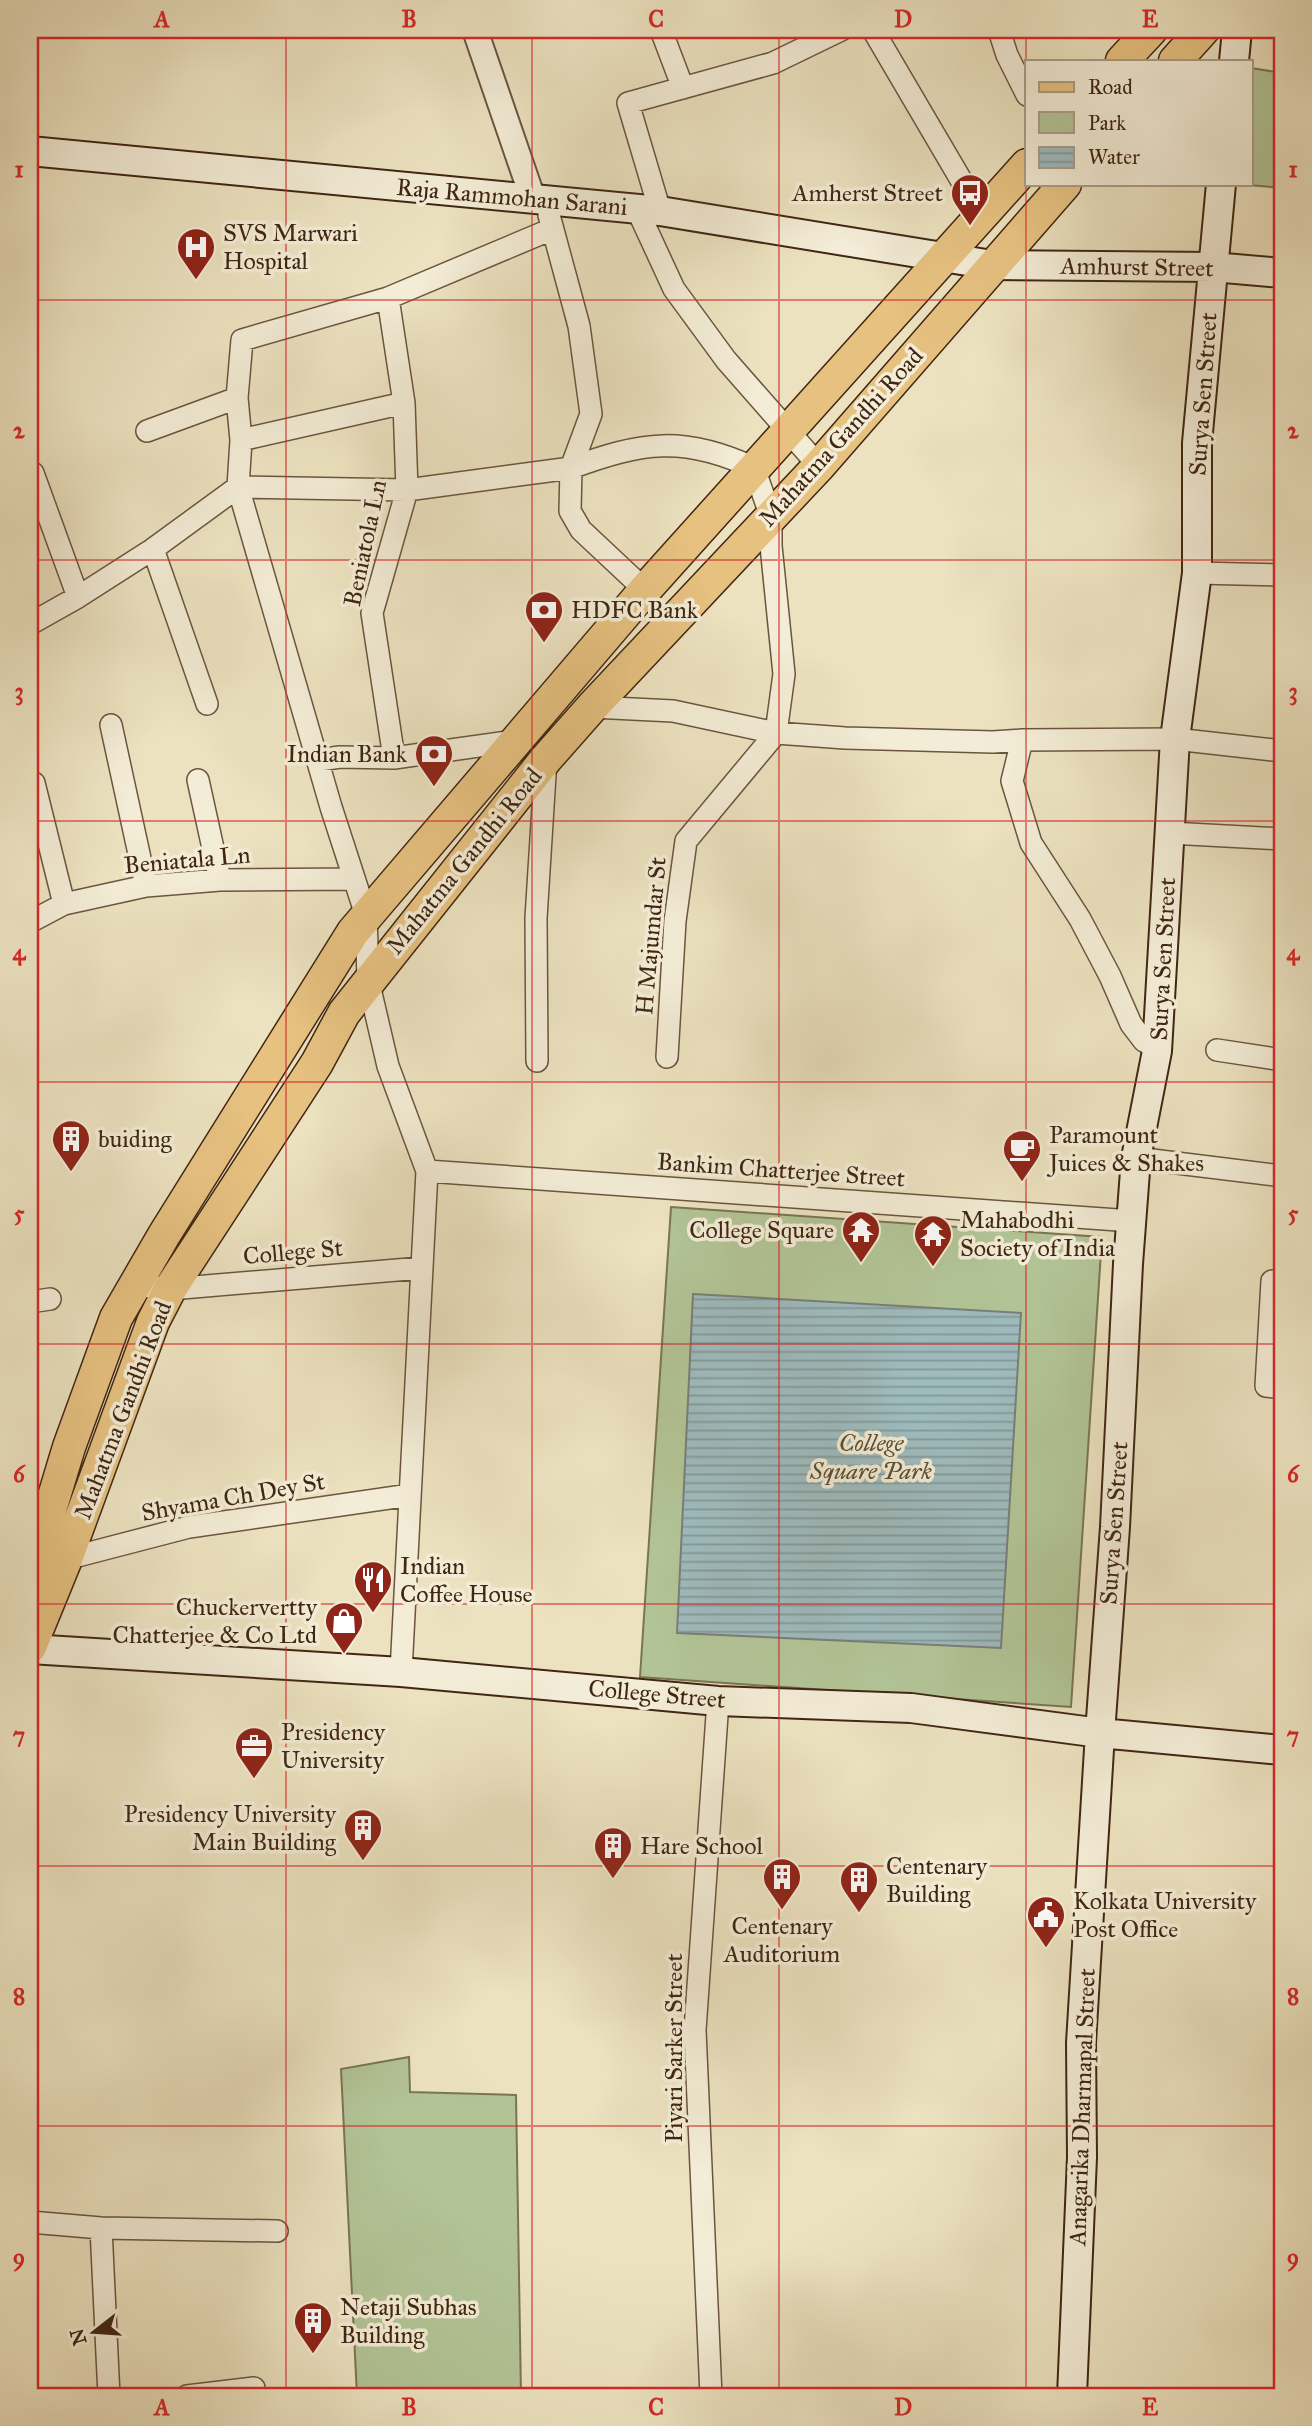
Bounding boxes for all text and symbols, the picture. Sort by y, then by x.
text: A [152,5,170,33]
text: B [401,5,417,33]
text: C [648,5,664,33]
text: D [894,5,912,33]
text: E [1142,5,1159,33]
legend [1025,60,1252,186]
text: Road [1088,74,1133,100]
text: Park [1088,110,1126,136]
text: Water [1088,144,1140,170]
text: 1 [14,155,24,183]
text: 1 [1288,155,1298,183]
street label: Raja Rammohan Sarani [395,172,629,222]
bus stop icon: Amherst Street [949,172,991,227]
place label: Amherst Street [791,178,943,208]
place label: SVS Marwari Hospital [223,218,358,276]
hospital icon: SVS Marwari Hospital [175,226,217,281]
street label: Amhurst Street [1059,251,1214,283]
street label: Surya Sen Street [1182,311,1224,477]
street label: Mahatma Gandhi Road [752,341,930,533]
text: 2 [13,416,25,444]
text: 2 [1287,416,1299,444]
street label: Beniatola Ln [337,477,393,609]
bank icon: HDFC Bank [523,589,565,644]
place label: HDFC Bank [571,595,699,625]
text: 3 [14,677,24,706]
text: 3 [1288,677,1298,706]
bank icon: Indian Bank [413,733,455,788]
place label: Indian Bank [287,739,408,769]
street label: Mahatma Gandhi Road [380,762,548,960]
street label: Beniatala Ln [123,840,251,880]
street label: H Majumdar St [629,855,673,1016]
street label: Surya Sen Street [1144,876,1182,1041]
text: 4 [13,938,27,966]
text: 4 [1287,938,1301,966]
building icon: buiding [50,1118,92,1173]
place label: Paramount Juices & Shakes [1046,1120,1204,1178]
place label: buiding [98,1124,172,1154]
cafe icon: Paramount Juices & Shakes [1001,1128,1043,1183]
street label: Bankim Chatterjee Street [656,1146,907,1194]
text: 5 [14,1199,25,1227]
text: 5 [1288,1199,1299,1227]
place label: Mahabodhi Society of India [960,1205,1116,1263]
temple icon: College Square [840,1209,882,1264]
temple icon: Mahabodhi Society of India [912,1213,954,1268]
place label: College Square [689,1215,834,1245]
street label: College St [242,1233,345,1271]
street label: Mahatma Gandhi Road [68,1297,178,1523]
park label: College Square Park [809,1428,932,1486]
street label: Surya Sen Street [1093,1440,1135,1606]
text: 6 [13,1460,26,1488]
text: 6 [1287,1460,1300,1488]
street label: Shyama Ch Dey St [139,1466,328,1528]
place label: Indian Coffee House [400,1551,532,1609]
restaurant icon: Indian Coffee House [352,1559,394,1614]
place label: Chuckervertty Chatterjee & Co Ltd [113,1592,318,1650]
shop icon: Chuckervertty Chatterjee & Co Ltd [323,1600,365,1655]
street label: College Street [587,1673,727,1715]
place label: Presidency University [281,1717,386,1775]
text: 7 [13,1721,25,1749]
text: 7 [1287,1721,1299,1749]
office icon: Presidency University [233,1725,275,1780]
place label: Presidency University Main Building [124,1799,337,1857]
building icon: Presidency University Main Building [342,1807,384,1862]
building icon: Hare School [592,1825,634,1880]
place label: Hare School [640,1831,764,1861]
place label: Centenary Building [886,1851,988,1909]
building icon: Centenary Auditorium [761,1856,803,1911]
building icon: Centenary Building [838,1859,880,1914]
place label: Kolkata University Post Office [1073,1886,1257,1944]
public building icon: Kolkata University Post Office [1025,1894,1067,1949]
place label: Centenary Auditorium [723,1911,840,1969]
street label: Piyari Sarker Street [659,1953,689,2143]
street label: Anagarika Dharmapal Street [1062,1967,1102,2247]
text: 8 [13,1982,25,2010]
text: 8 [1287,1982,1299,2010]
text: 9 [13,2243,25,2272]
text: 9 [1287,2243,1299,2272]
place label: Netaji Subhas Building [340,2292,477,2350]
north arrow [60,2296,130,2366]
building icon: Netaji Subhas Building [292,2300,334,2355]
text: N [65,2326,92,2348]
text: A [152,2393,170,2421]
text: B [401,2393,417,2421]
text: C [648,2393,664,2421]
text: D [894,2393,912,2421]
text: E [1142,2393,1159,2421]

